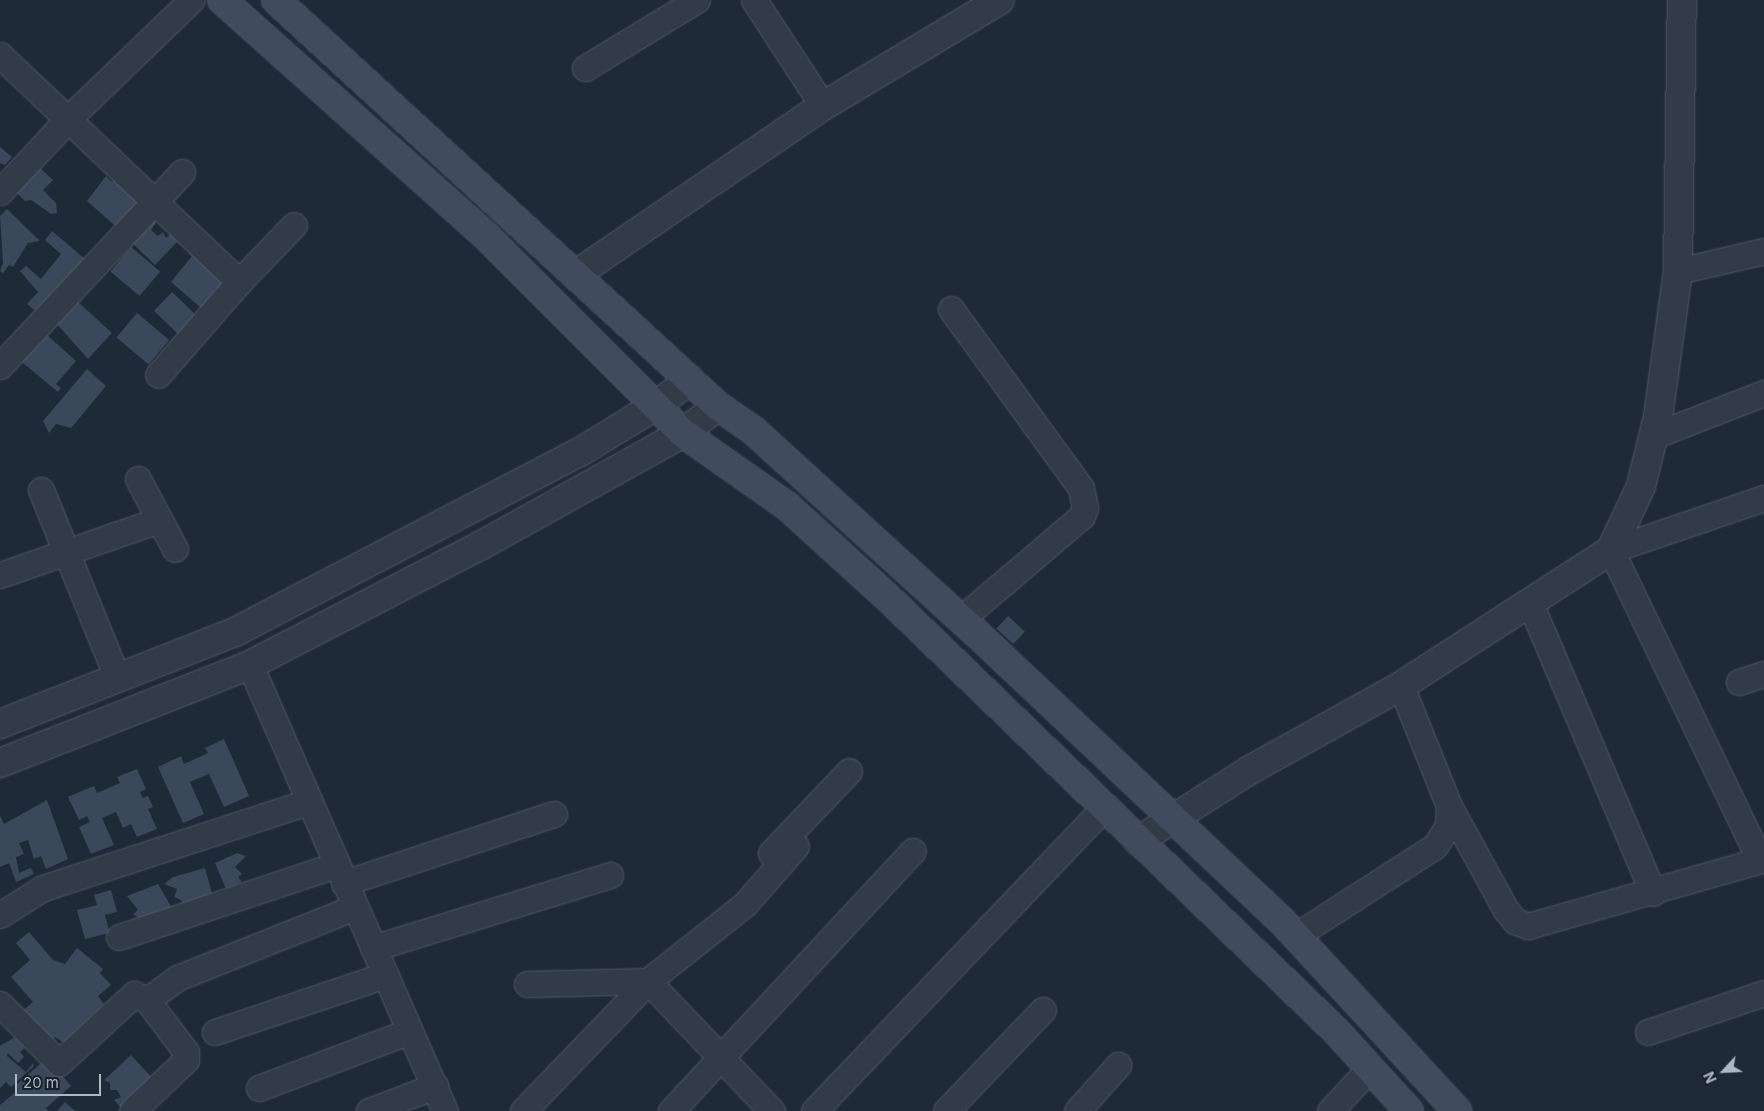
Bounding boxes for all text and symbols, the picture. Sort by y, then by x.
north arrow [1699,1046,1749,1096]
scale bar [18,1064,104,1096]
text: N [1700,1069,1720,1086]
text: 20 m [23,1073,59,1092]

